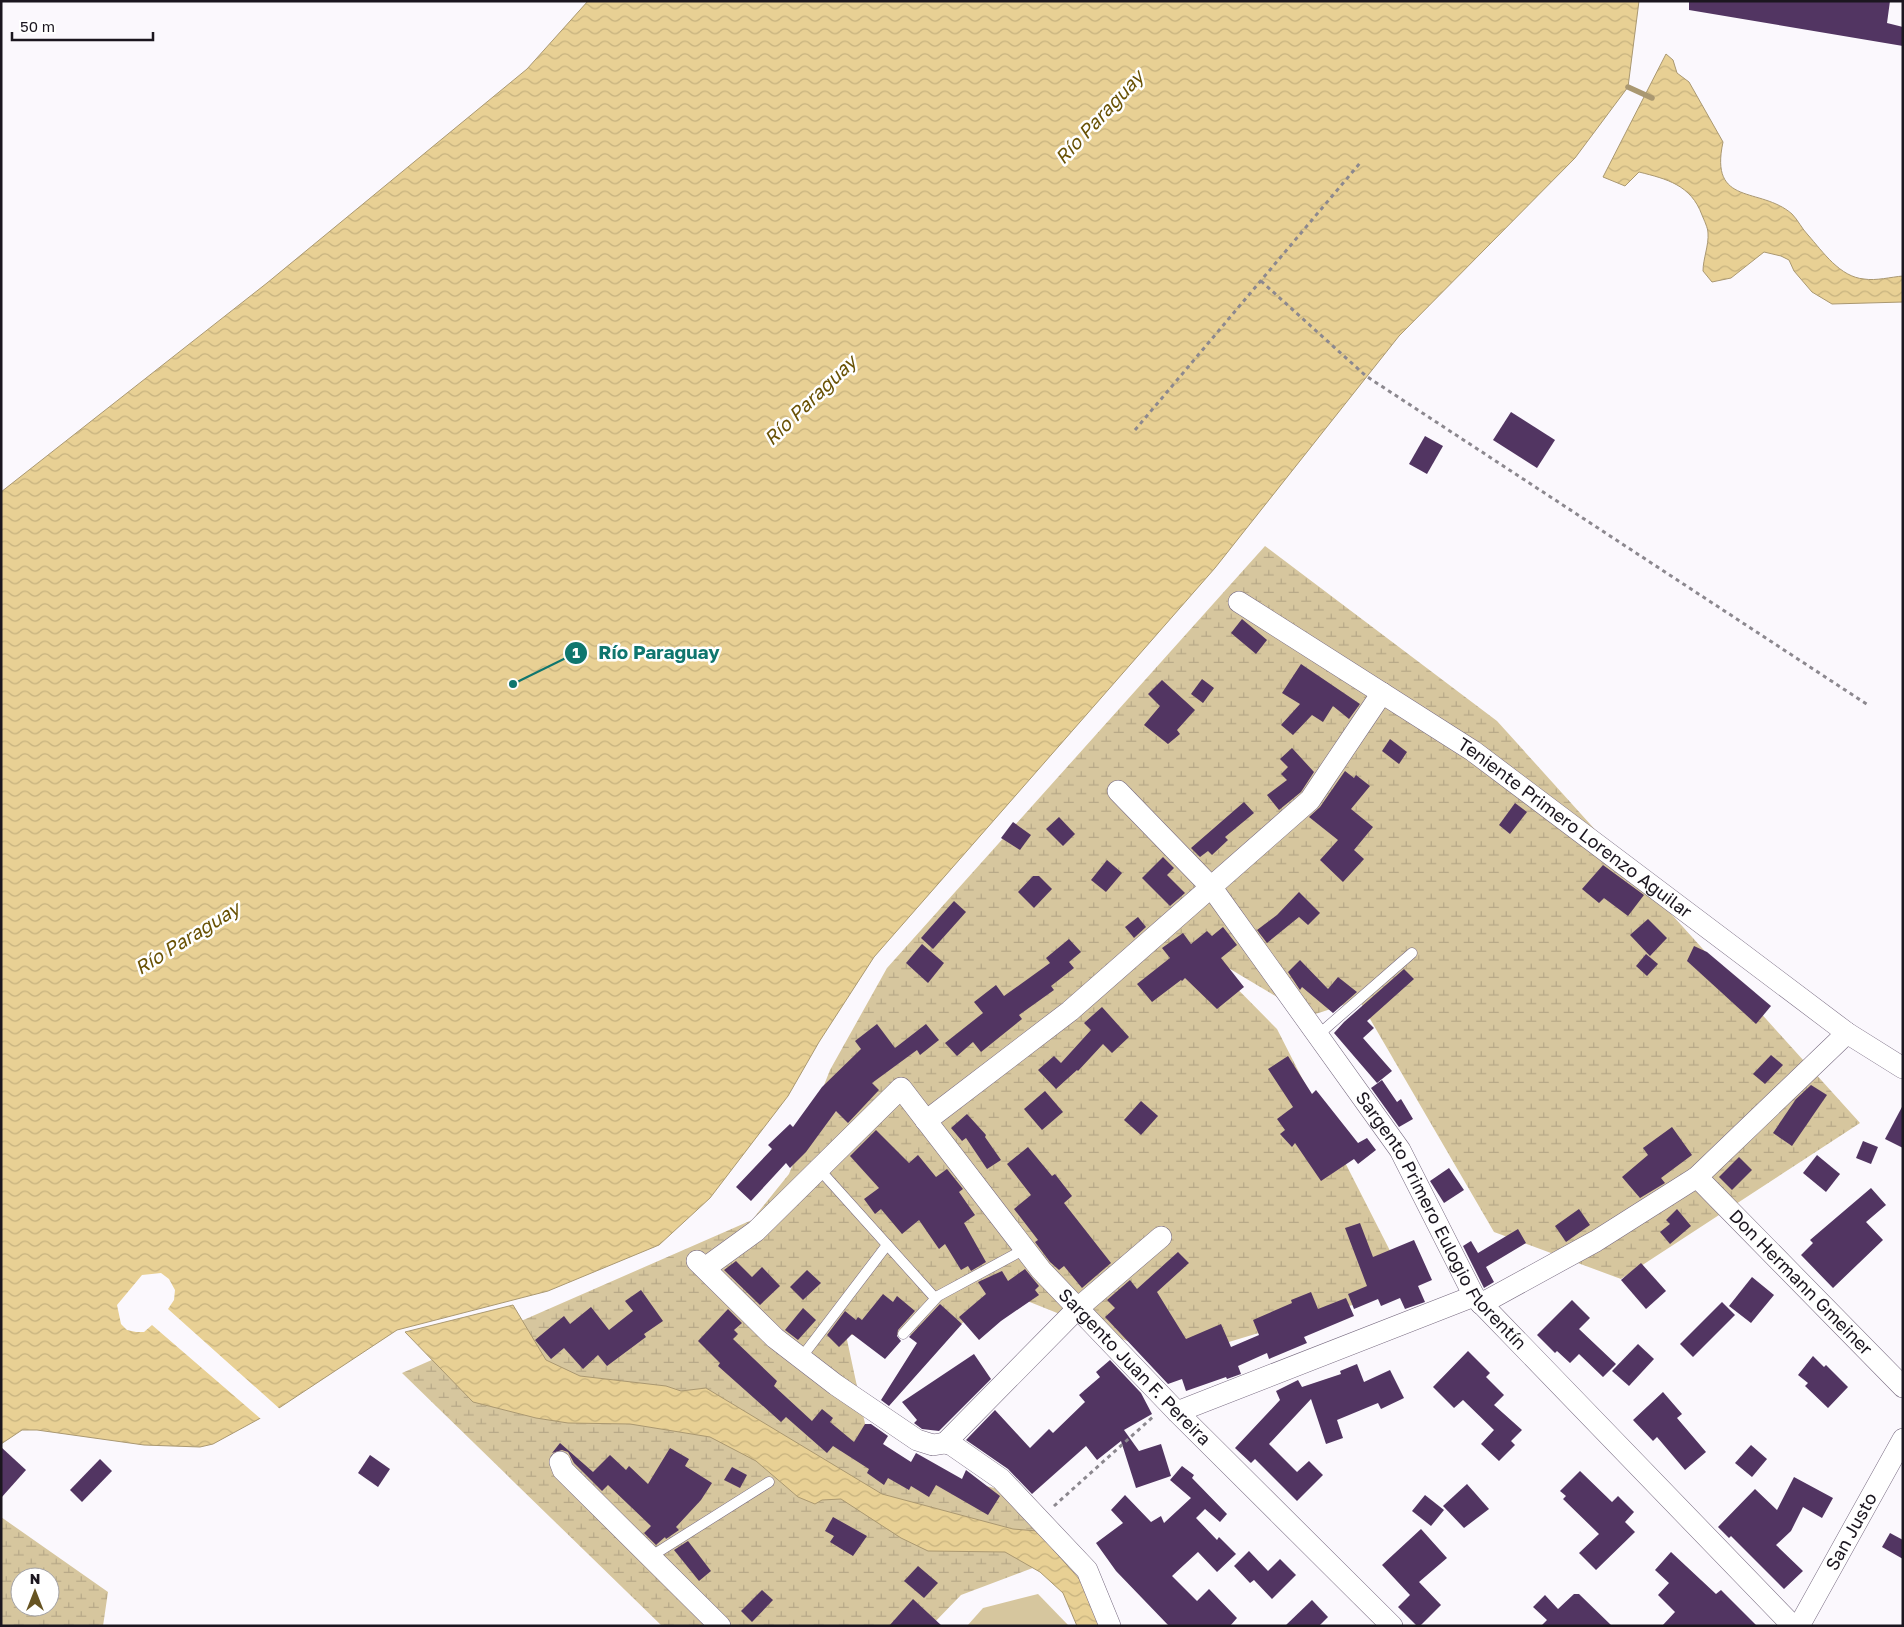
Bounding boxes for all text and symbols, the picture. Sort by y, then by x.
scale bar [12,10,154,42]
text: 50 m [20,17,55,35]
water label: Río Paraguay [1050,63,1149,168]
water label: Río Paraguay [759,348,862,449]
callout: Río Paraguay [563,636,730,670]
text: Río Paraguay [598,640,720,663]
text: 1 [572,643,580,661]
street label: Teniente Primero Lorenzo Aguilar [1454,732,1697,922]
water label: Río Paraguay [130,895,245,979]
street label: Sargento Primero Eulogio Florentín [1351,1087,1532,1354]
street label: Don Hermann Gmeiner [1725,1204,1878,1359]
street label: Sargento Juan F. Pereira [1054,1283,1216,1449]
street label: San Justo [1820,1488,1881,1574]
north arrow [10,1567,60,1617]
text: N [30,1570,40,1587]

